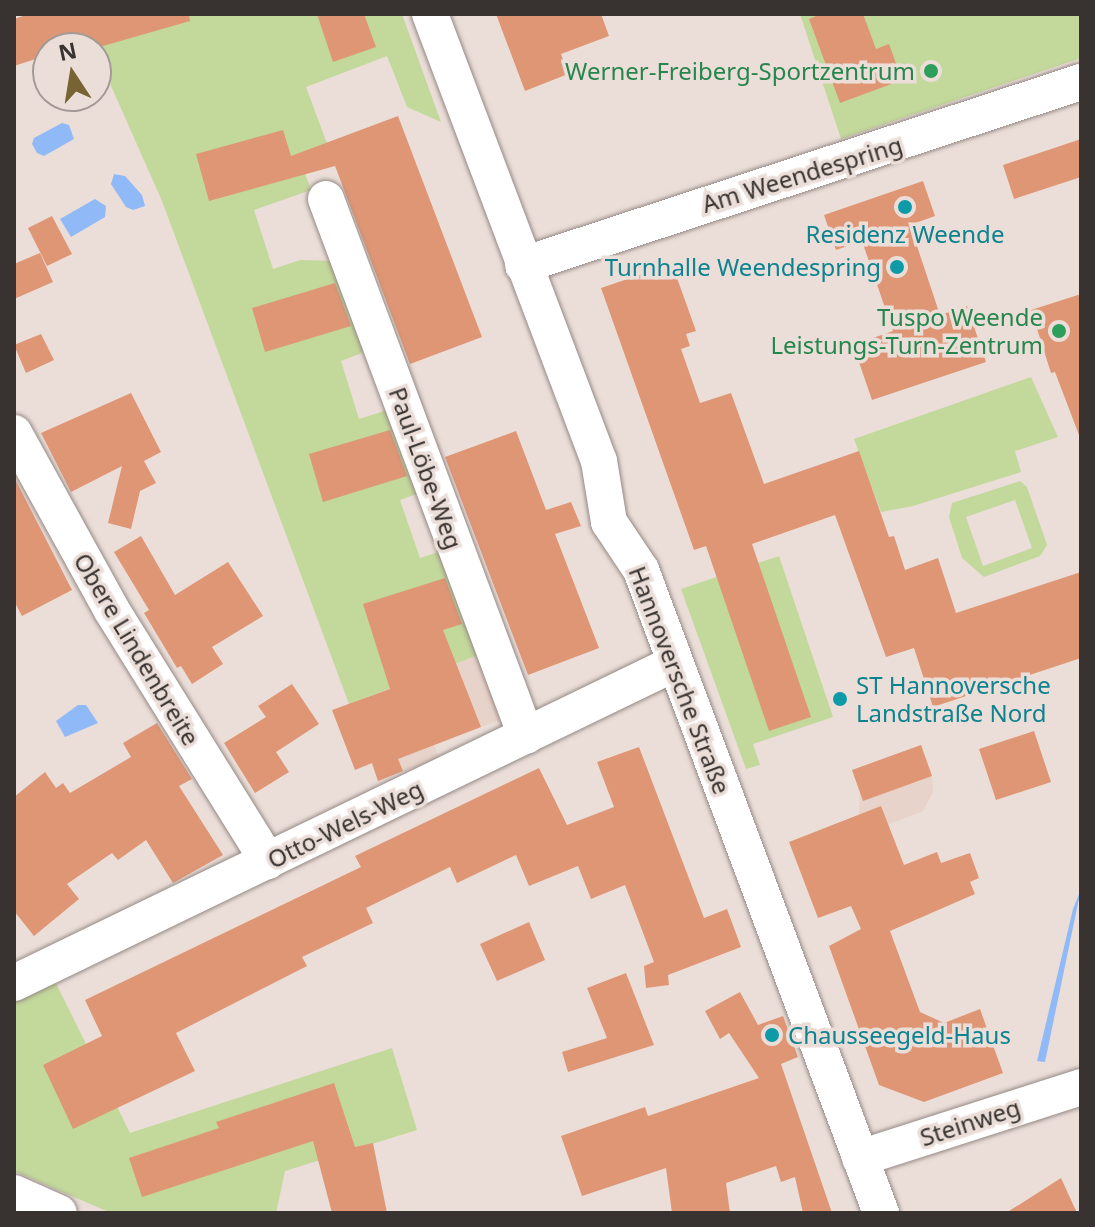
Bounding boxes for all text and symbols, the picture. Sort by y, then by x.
north arrow [32,32,112,112]
text: N [56,34,79,67]
place label: Werner-Freiberg-Sportzentrum [565,57,915,85]
marker: Werner-Freiberg-Sportzentrum [922,62,940,80]
street label: Am Weendespring [698,130,906,218]
marker: Residenz Weende [896,198,914,216]
place label: Residenz Weende [806,220,1004,248]
place label: Turnhalle Weendespring [605,253,881,281]
marker: Turnhalle Weendespring [888,258,906,276]
place label: Tuspo Weende Leistungs-Turn-Zentrum [770,303,1043,359]
marker: Tuspo Weende Leistungs-Turn-Zentrum [1050,322,1068,340]
street label: Paul-Löbe-Weg [383,383,469,553]
street label: Obere Lindenbreite [68,548,206,750]
street label: Hannoversche Straße [623,562,737,798]
place label: ST Hannoversche Landstraße Nord [856,671,1051,727]
marker: ST Hannoversche Landstraße Nord [831,690,849,708]
street label: Otto-Wels-Weg [263,774,427,874]
place label: Chausseegeld-Haus [788,1021,1011,1049]
marker: Chausseegeld-Haus [763,1026,781,1044]
street label: Steinweg [916,1092,1024,1152]

